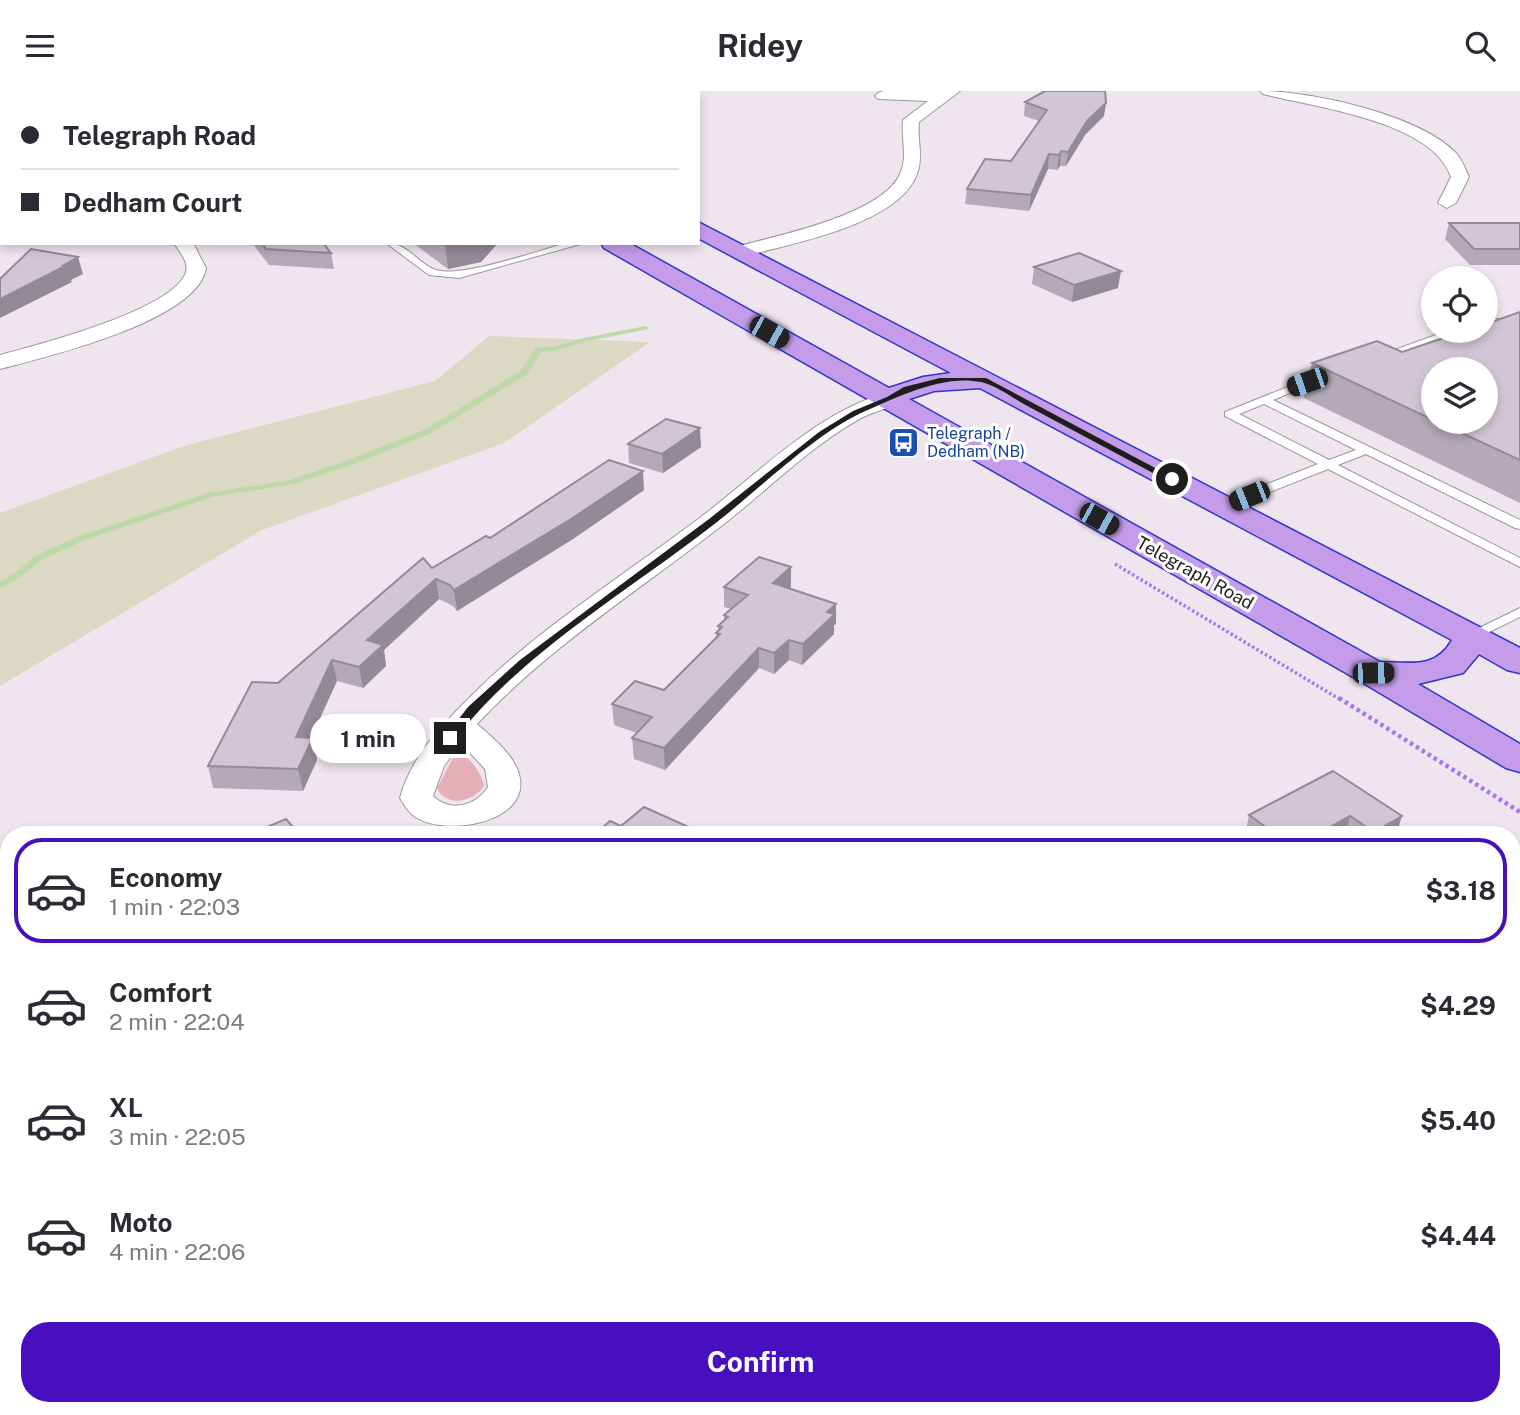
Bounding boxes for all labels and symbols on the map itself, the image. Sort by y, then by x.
car [746,313,793,351]
car [1284,365,1331,399]
place label: Telegraph / Dedham (NB) [927,424,1025,461]
bus stop icon: Telegraph / Dedham (NB) [887,425,921,459]
route start [1156,463,1188,495]
car [1226,478,1273,514]
car [1076,500,1123,538]
street label: Telegraph Road [1133,532,1258,613]
car [1352,662,1395,684]
callout: 1 min [310,713,426,763]
route end [434,722,466,754]

